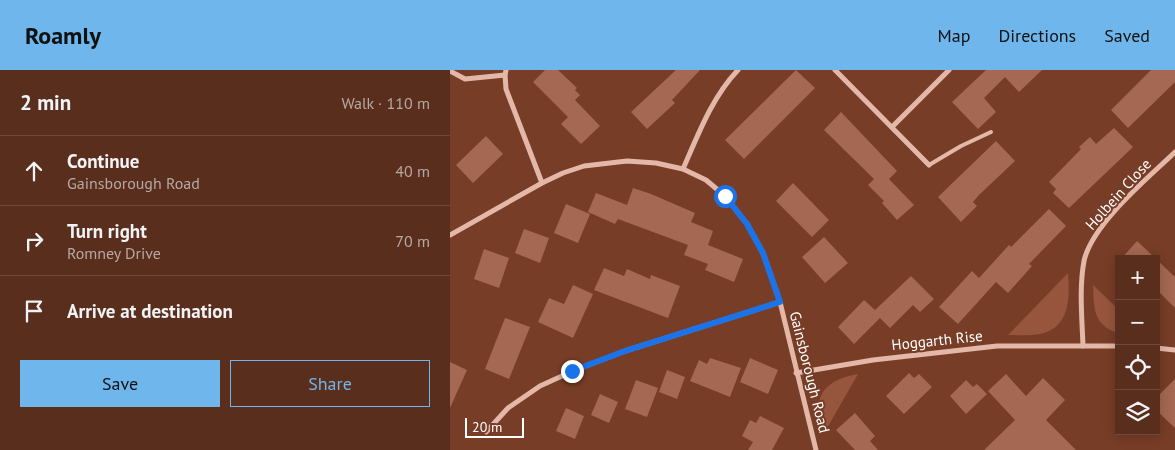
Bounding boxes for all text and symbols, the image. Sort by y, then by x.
text: Roamly [25,20,101,51]
text: Map [938,24,970,47]
text: Directions [998,24,1076,47]
text: Saved [1104,24,1150,47]
text: 2 min [20,89,71,116]
text: Walk · 110 m [341,93,430,113]
text: Continue [67,149,139,173]
street label: Holbein Close [1081,154,1155,234]
icon: ahead [20,157,48,185]
text: 40 m [395,161,430,181]
text: Gainsborough Road [67,173,200,193]
route start [714,185,737,208]
text: Turn right [67,219,147,243]
icon: right [20,227,48,255]
text: 70 m [395,231,430,251]
text: Romney Drive [67,243,161,263]
map controls [1115,255,1160,435]
button: + [1115,255,1160,300]
icon: arrive [20,297,48,325]
text: Arrive at destination [67,299,233,323]
button: − [1115,300,1160,345]
street label: Gainsborough Road [786,309,834,435]
street label: Hoggarth Rise [891,326,983,354]
button: locate [1115,345,1160,390]
button: Save [20,360,220,407]
button: Share [230,360,430,407]
route end [561,360,584,383]
button: layers [1115,390,1160,435]
scale bar [465,415,524,438]
text: 20 m [472,418,502,436]

